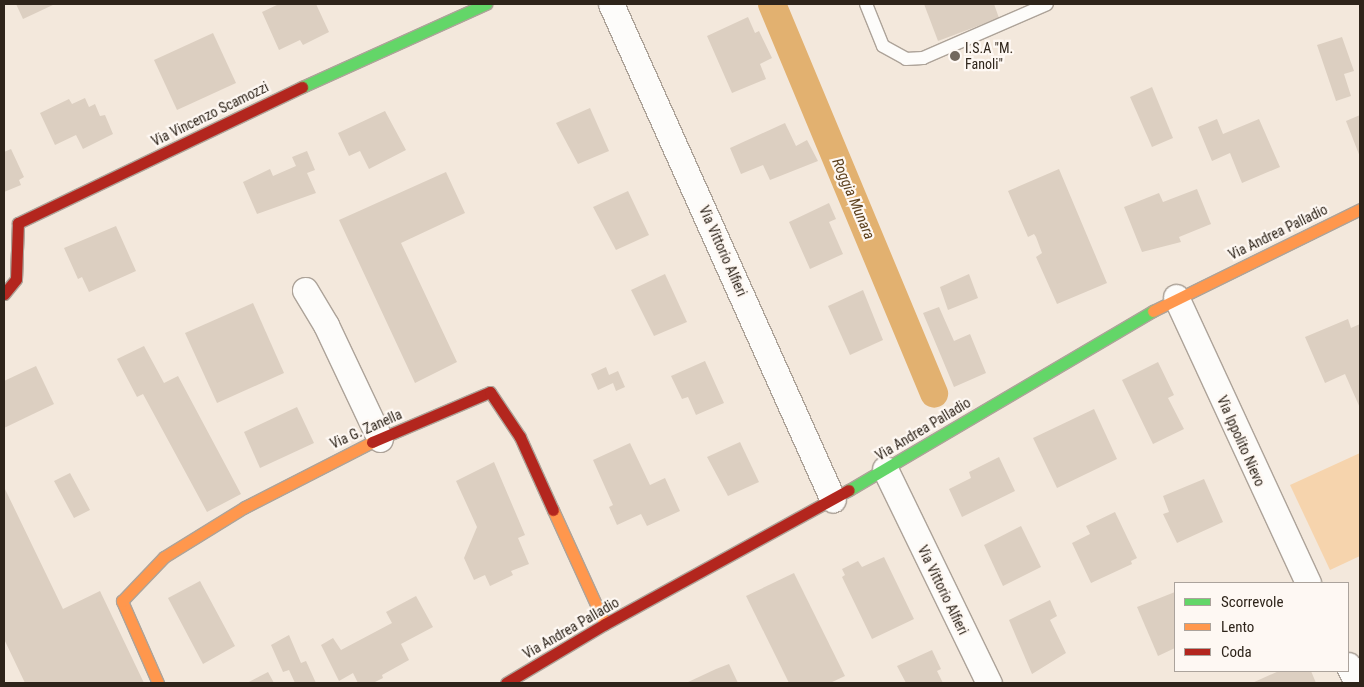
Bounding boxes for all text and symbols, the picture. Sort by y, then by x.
place label: I.S.A "M. Fanoli" [965,40,1013,72]
marker: I.S.A "M. Fanoli" [949,50,961,62]
street label: Via Vincenzo Scamozzi [149,78,271,150]
water label: Roggia Munara [828,156,878,242]
street label: Via Andrea Palladio [1226,201,1330,263]
street label: Via Vittorio Alfieri [696,203,750,299]
street label: Via Ippolito Nievo [1214,393,1268,489]
street label: Via Andrea Palladio [872,394,974,464]
street label: Via G. Zanella [328,406,404,452]
street label: Via Vittorio Alfieri [914,543,972,637]
legend [1174,582,1349,672]
text: Scorrevole [1221,593,1283,611]
street label: Via Andrea Palladio [520,594,622,662]
text: Lento [1221,618,1254,636]
text: Coda [1221,643,1252,661]

